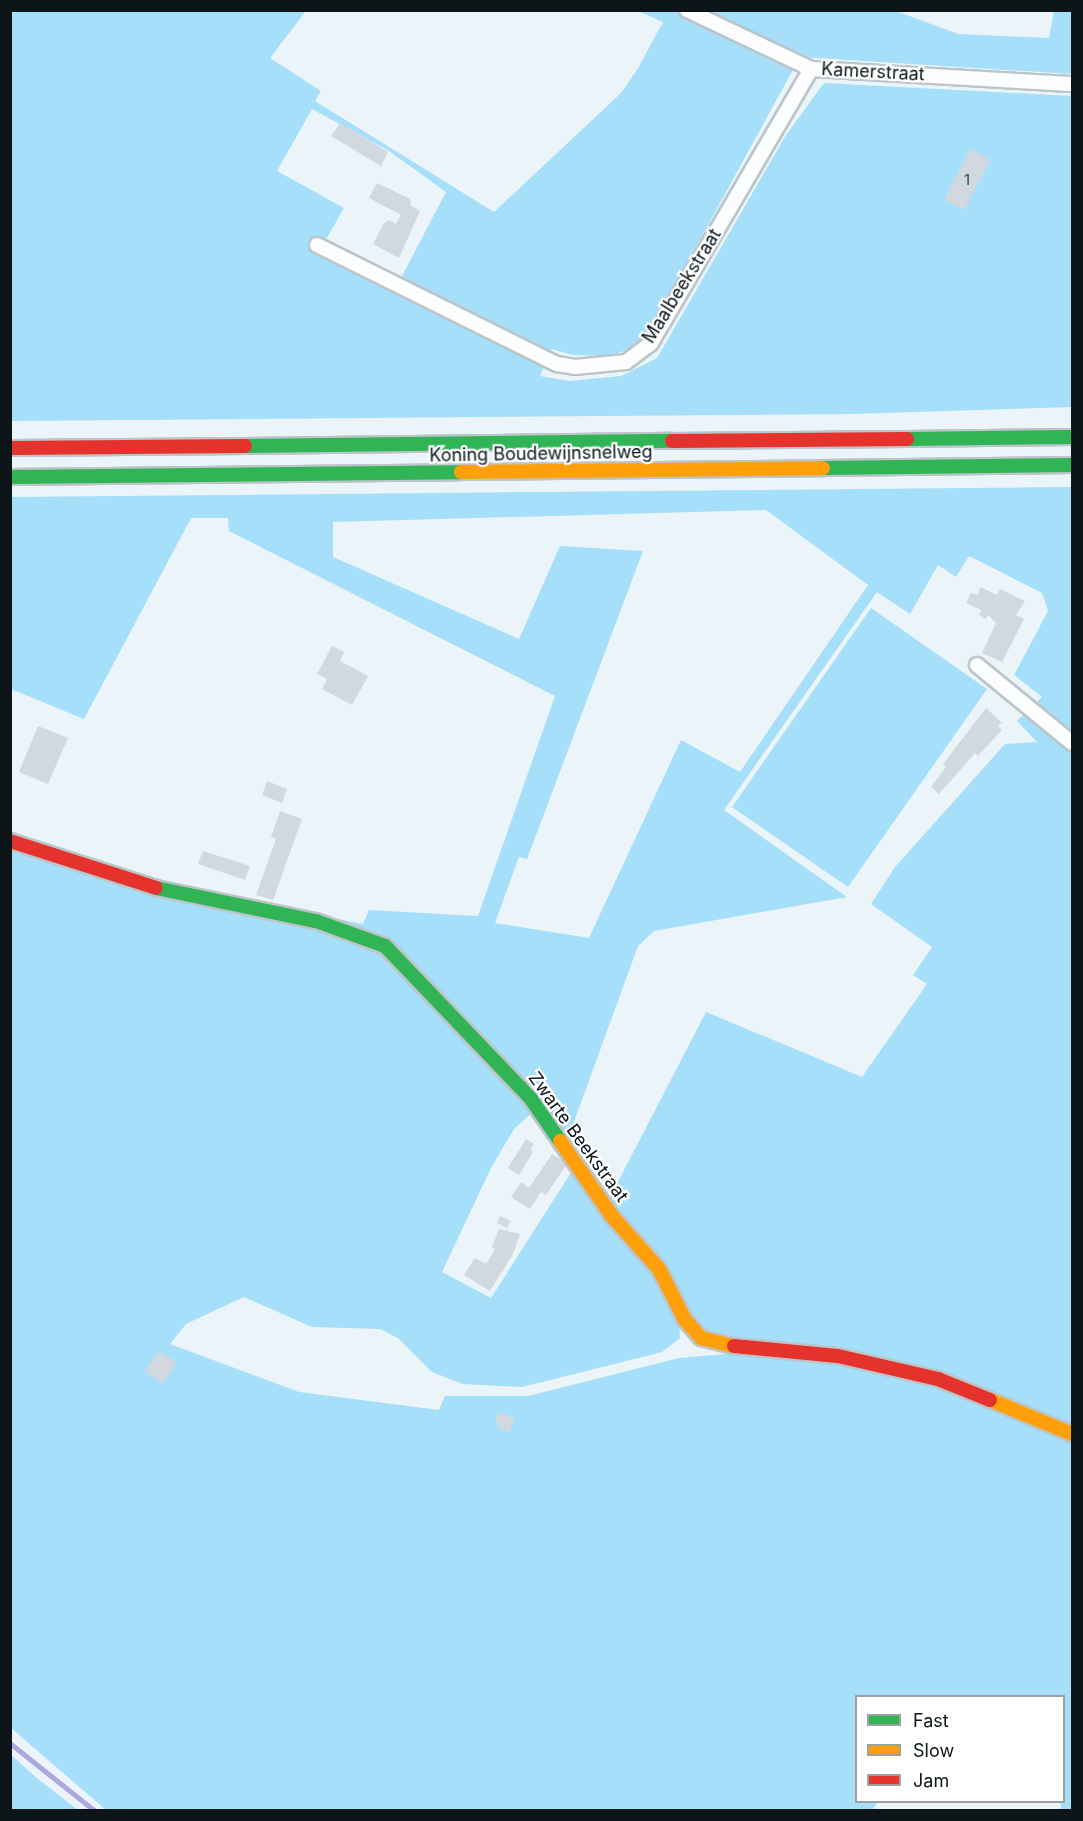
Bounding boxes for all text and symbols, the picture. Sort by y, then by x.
street label: Kamerstraat [821,59,925,85]
house number: 1 [964,171,970,189]
street label: Maalbeekstraat [638,225,726,347]
street label: Koning Boudewijnsnelweg [429,441,653,467]
street label: Zwarte Beekstraat [524,1068,632,1206]
legend [855,1695,1065,1803]
text: Fast [913,1710,949,1731]
text: Slow [913,1740,954,1761]
text: Jam [913,1770,949,1791]

